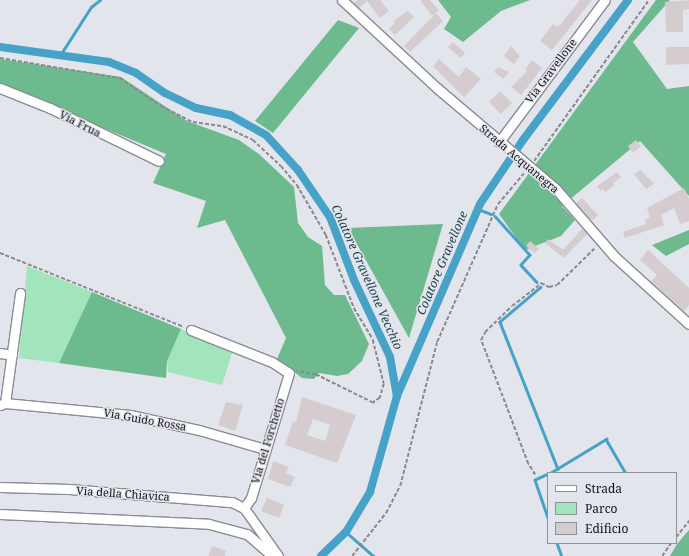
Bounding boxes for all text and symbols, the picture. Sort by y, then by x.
street label: Via Gravellone [522,36,580,106]
street label: Via Frua [57,108,103,140]
street label: Strada Acquanegra [477,122,561,196]
water label: Colatore Gravellone Vecchio [328,202,406,352]
water label: Colatore Gravellone [414,209,470,317]
street label: Via del Forchetto [249,397,287,485]
street label: Via Guido Rossa [102,406,188,434]
legend [547,472,677,544]
text: Strada [585,480,622,497]
street label: Via della Chiavica [76,484,170,504]
text: Parco [585,500,617,517]
text: Edificio [585,520,628,537]

